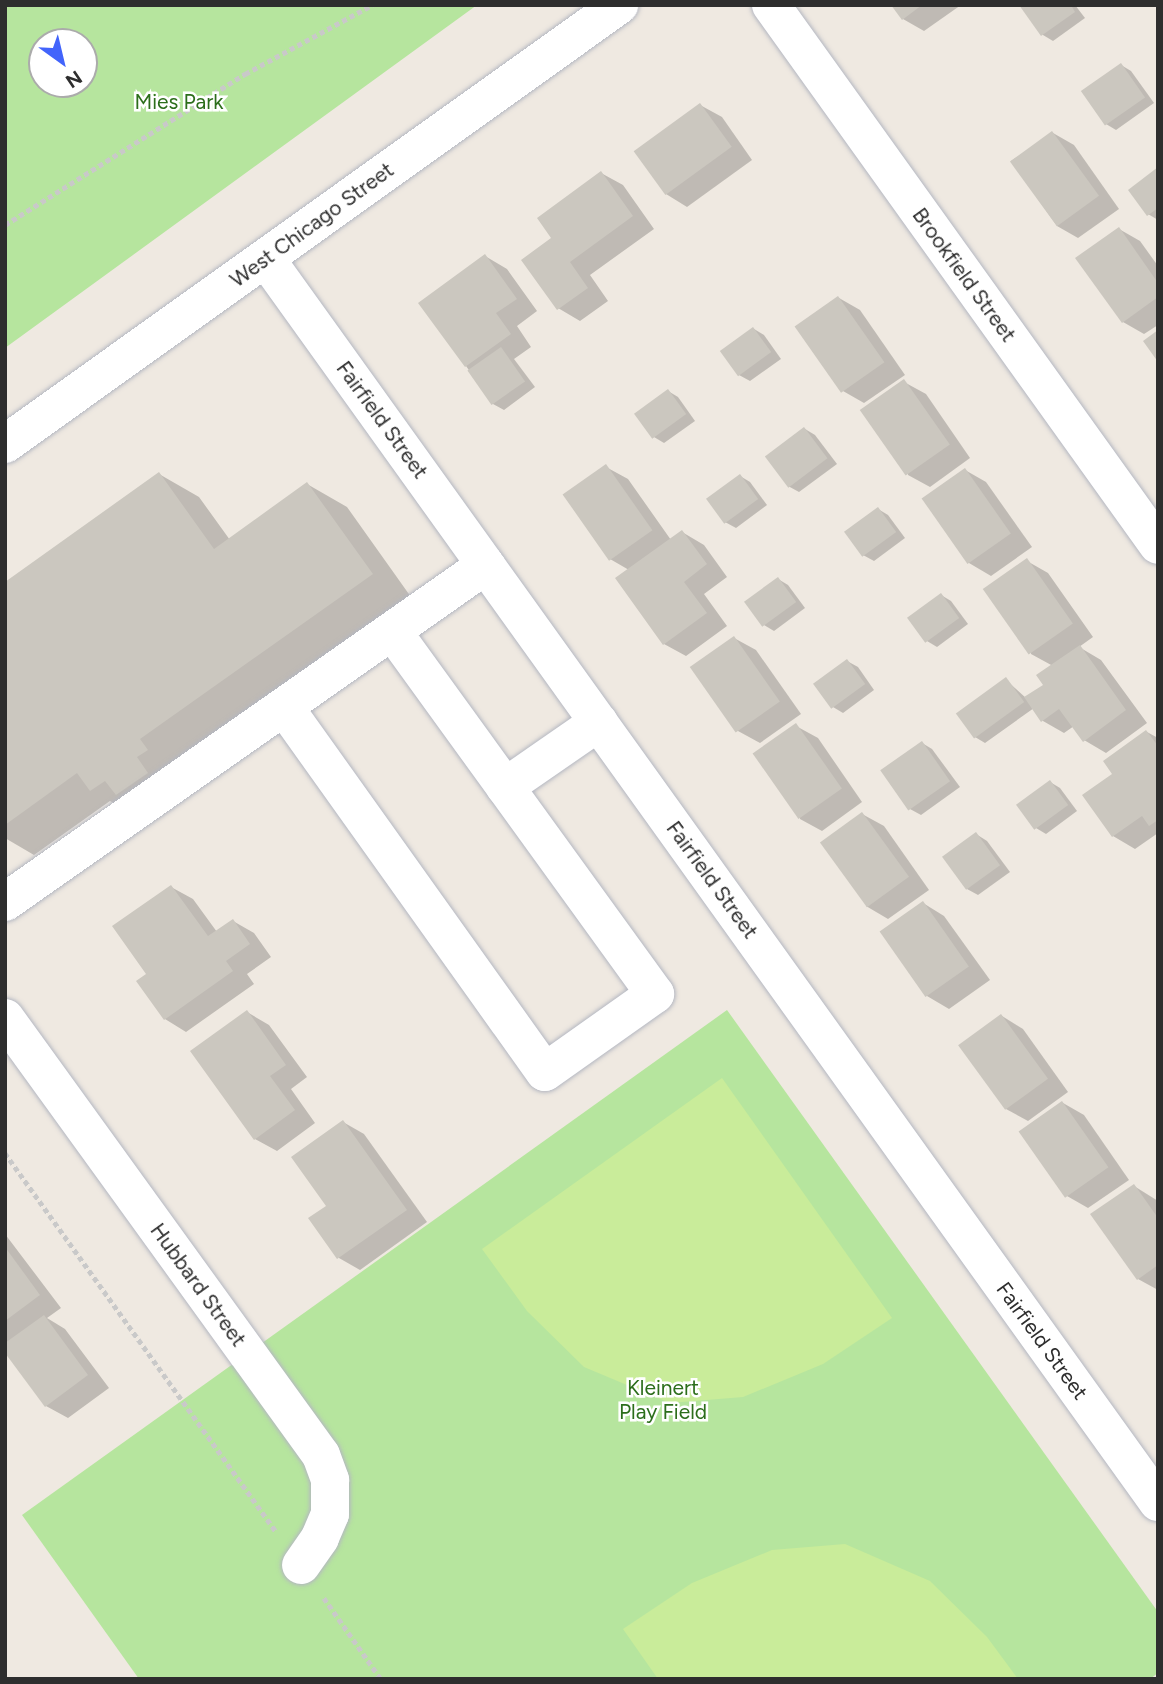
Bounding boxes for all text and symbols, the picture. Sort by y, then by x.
north arrow [28,28,98,98]
text: N [61,66,86,93]
park label: Mies Park [134,89,224,115]
street label: West Chicago Street [225,157,399,293]
street label: Brookfield Street [907,203,1021,347]
street label: Fairfield Street [331,356,433,484]
street label: Fairfield Street [661,816,763,944]
street label: Hubbard Street [145,1218,251,1352]
street label: Fairfield Street [991,1277,1093,1405]
park label: Kleinert Play Field [619,1375,707,1425]

